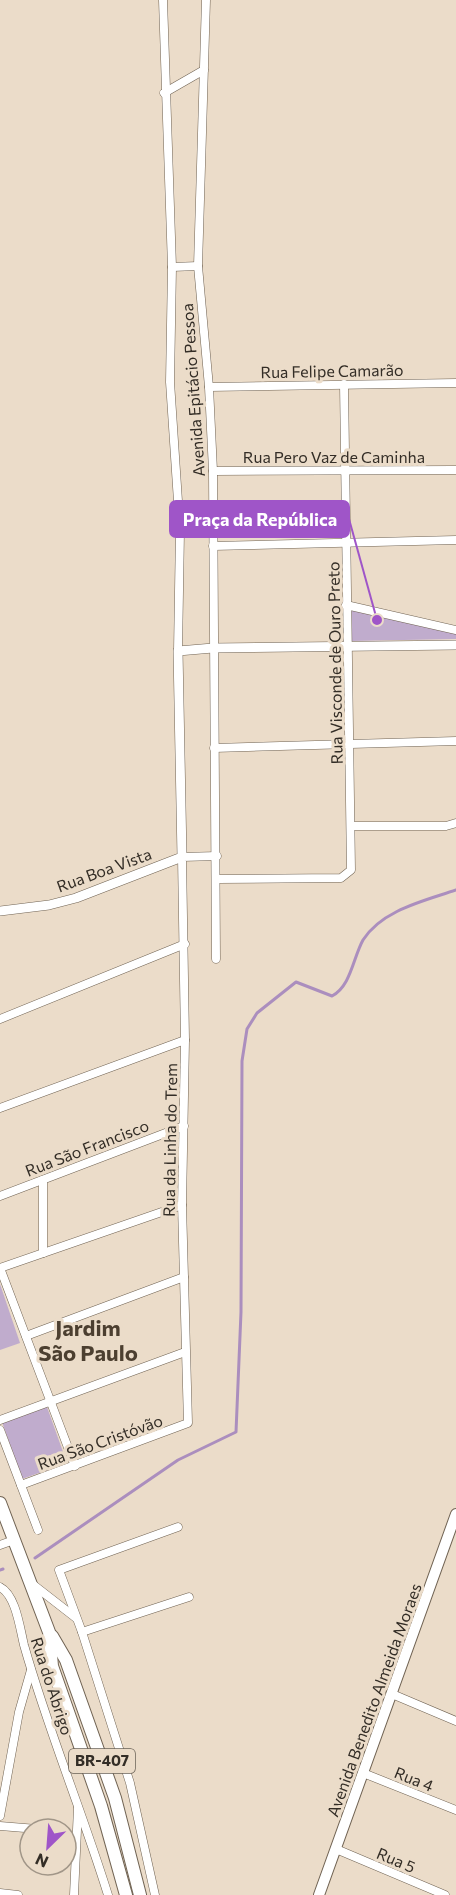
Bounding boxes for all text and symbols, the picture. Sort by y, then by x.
street label: Avenida Epitácio Pessoa [177,303,208,477]
street label: Rua Felipe Camarão [260,360,404,381]
street label: Rua Pero Vaz de Caminha [243,447,425,466]
callout: Praça da República [170,501,349,537]
text: Praça da República [183,508,337,530]
street label: Rua Visconde de Ouro Preto [323,561,346,765]
street label: Rua Boa Vista [54,844,154,895]
street label: Rua da Linha do Trem [159,1063,180,1217]
street label: Rua São Francisco [22,1115,151,1180]
district label: Jardim São Paulo [38,1314,138,1366]
street label: Rua São Cristóvão [35,1410,165,1473]
street label: Avenida Benedito Almeida Moraes [322,1581,425,1819]
street label: Rua do Abrigo [28,1634,77,1737]
road number: BR-407 [69,1749,135,1773]
street label: Rua 4 [392,1762,437,1795]
north arrow [18,1817,78,1877]
street label: Rua 5 [374,1843,418,1876]
text: N [32,1850,51,1872]

